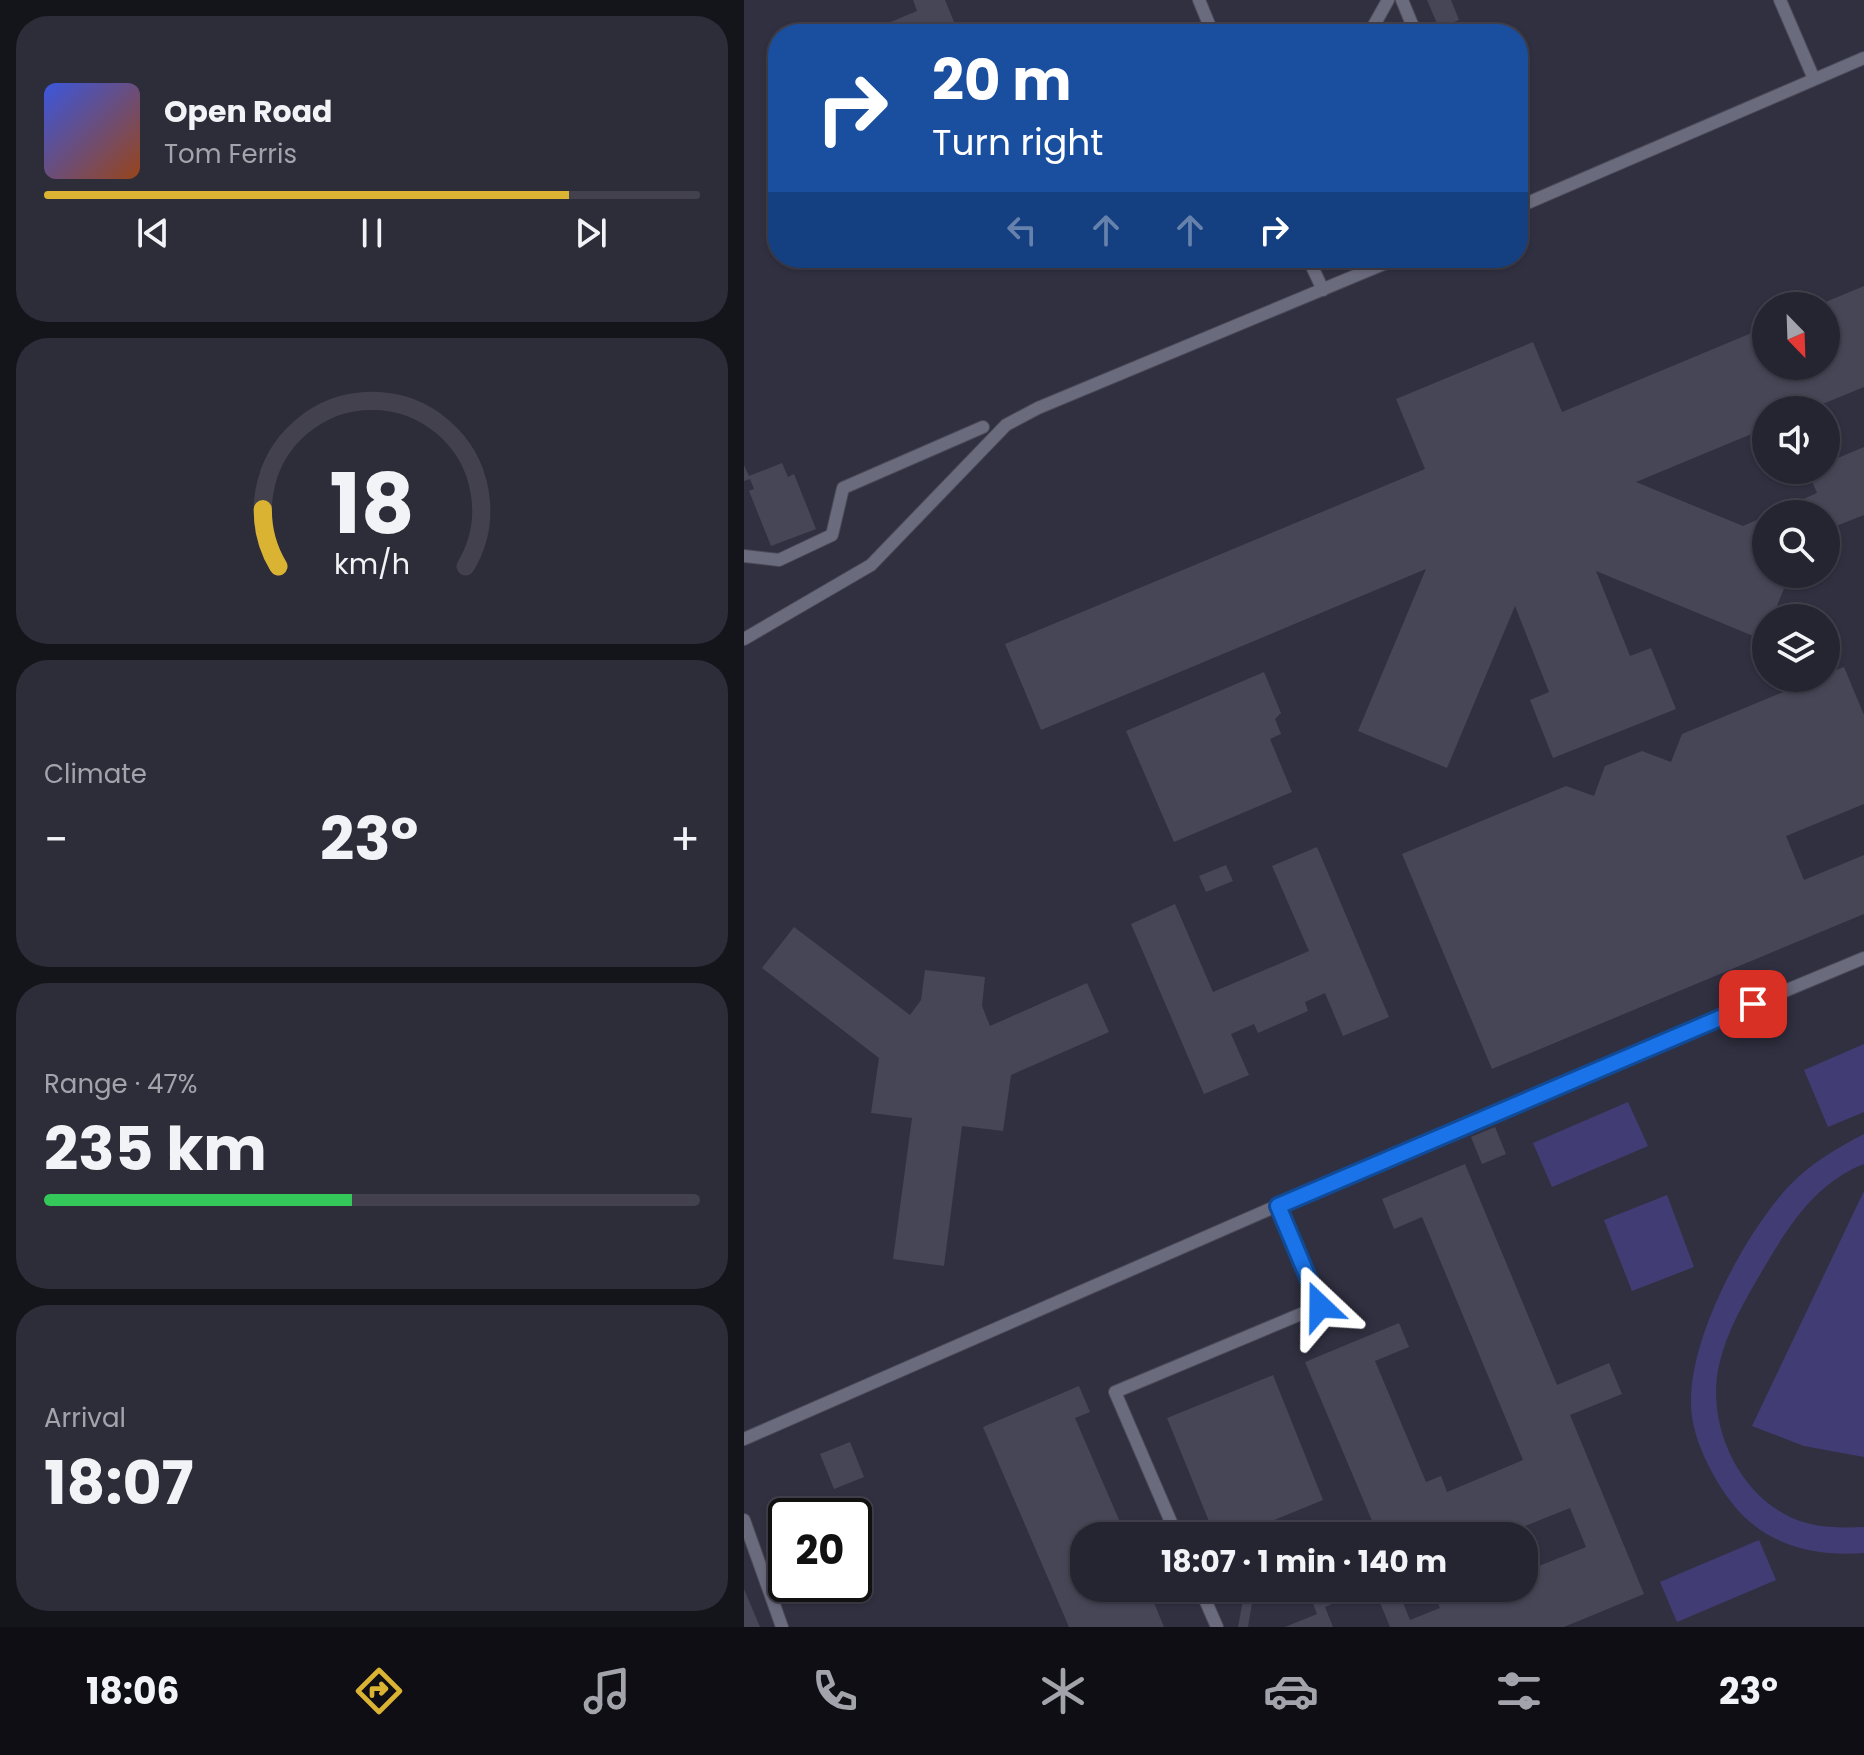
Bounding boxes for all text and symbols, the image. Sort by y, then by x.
text: 20 m [932,41,1072,120]
icon: right [800,56,904,160]
text: Open Road [164,90,332,133]
text: Turn right [932,117,1103,168]
text: Tom Ferris [164,136,297,172]
icon: left [1000,208,1044,252]
icon: ahead [1084,208,1128,252]
icon: ahead [1168,208,1212,252]
icon: right [1252,208,1296,252]
icon: previous [131,211,175,255]
icon: pause [350,211,394,255]
icon: next [569,211,613,255]
north arrow [1752,292,1840,380]
map controls [1752,292,1840,692]
button: sound [1752,396,1840,484]
text: 18 [329,446,415,562]
button: search [1752,500,1840,588]
text: km/h [334,544,410,584]
button: layers [1752,604,1840,692]
text: Climate [44,756,147,792]
text: 23° [320,797,418,881]
text: − [44,809,68,870]
text: + [670,809,700,870]
pin [1719,970,1787,1038]
icon: arrive [1731,982,1775,1026]
text: Range · 47% [44,1066,197,1102]
text: 235 km [44,1107,267,1191]
position arrow [1278,1264,1362,1348]
text: Arrival [44,1400,126,1436]
text: 18:07 [44,1441,194,1525]
speed limit sign: 20 [768,1498,872,1602]
text: 18:07 · 1 min · 140 m [1161,1540,1447,1583]
icon: directions [351,1663,407,1719]
icon: music [579,1663,635,1719]
icon: phone [807,1663,863,1719]
icon: climate [1035,1663,1091,1719]
icon: car [1263,1663,1319,1719]
icon: filters [1491,1663,1547,1719]
text: 18:06 [86,1666,179,1717]
text: 23° [1719,1666,1778,1717]

